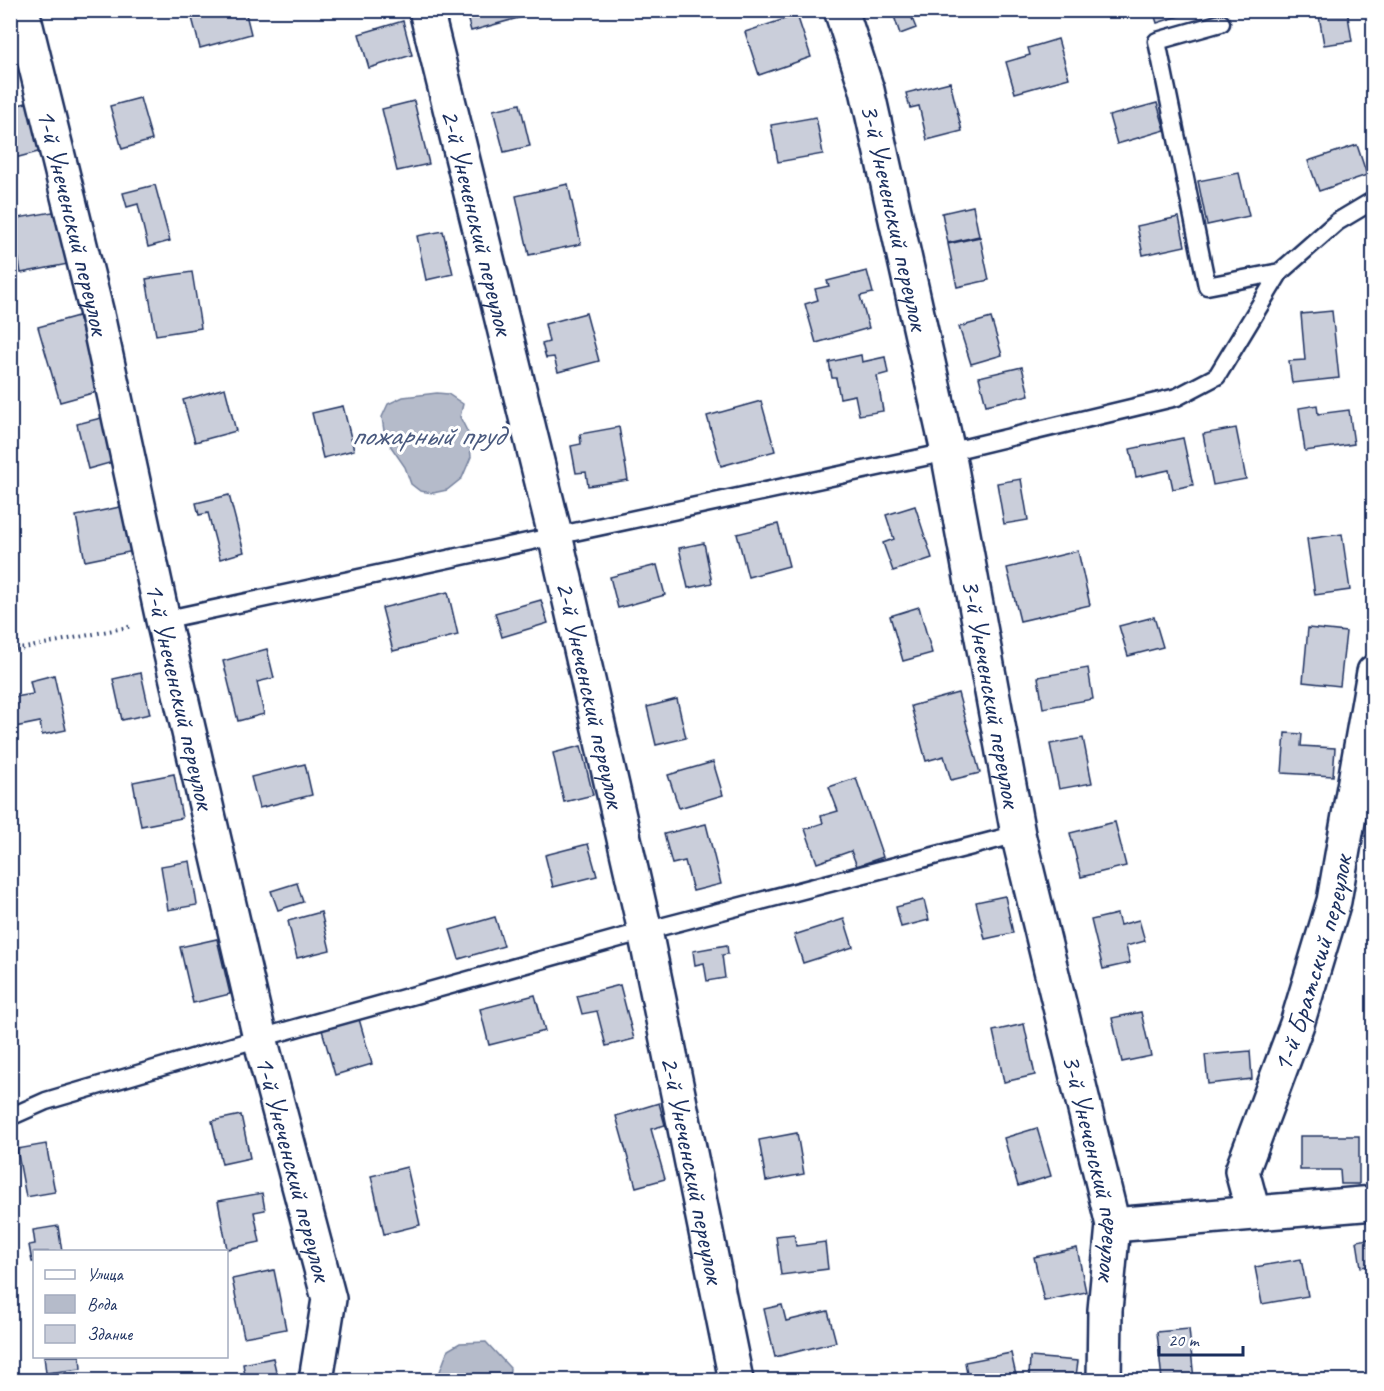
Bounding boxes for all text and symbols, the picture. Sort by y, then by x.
street label: 3-й Унеченский переулок [853,100,938,336]
street label: 1-й Унеченский переулок [29,105,118,340]
street label: 2-й Унеченский переулок [433,105,523,341]
water label: пожарный пруд [351,416,509,454]
street label: 3-й Унеченский переулок [954,576,1030,812]
street label: 2-й Унеченский переулок [548,578,634,814]
street label: 1-й Унеченский переулок [137,580,224,815]
street label: 1-й Братский переулок [1264,850,1360,1077]
street label: 3-й Унеченский переулок [1054,1051,1130,1285]
street label: 1-й Унеченский переулок [248,1052,341,1287]
street label: 2-й Унеченский переулок [653,1053,733,1289]
legend [33,1250,228,1358]
text: Улица [87,1263,124,1285]
text: Вода [87,1293,118,1315]
scale bar [1159,1319,1243,1357]
text: Здание [87,1323,133,1345]
text: 20 m [1168,1329,1201,1351]

